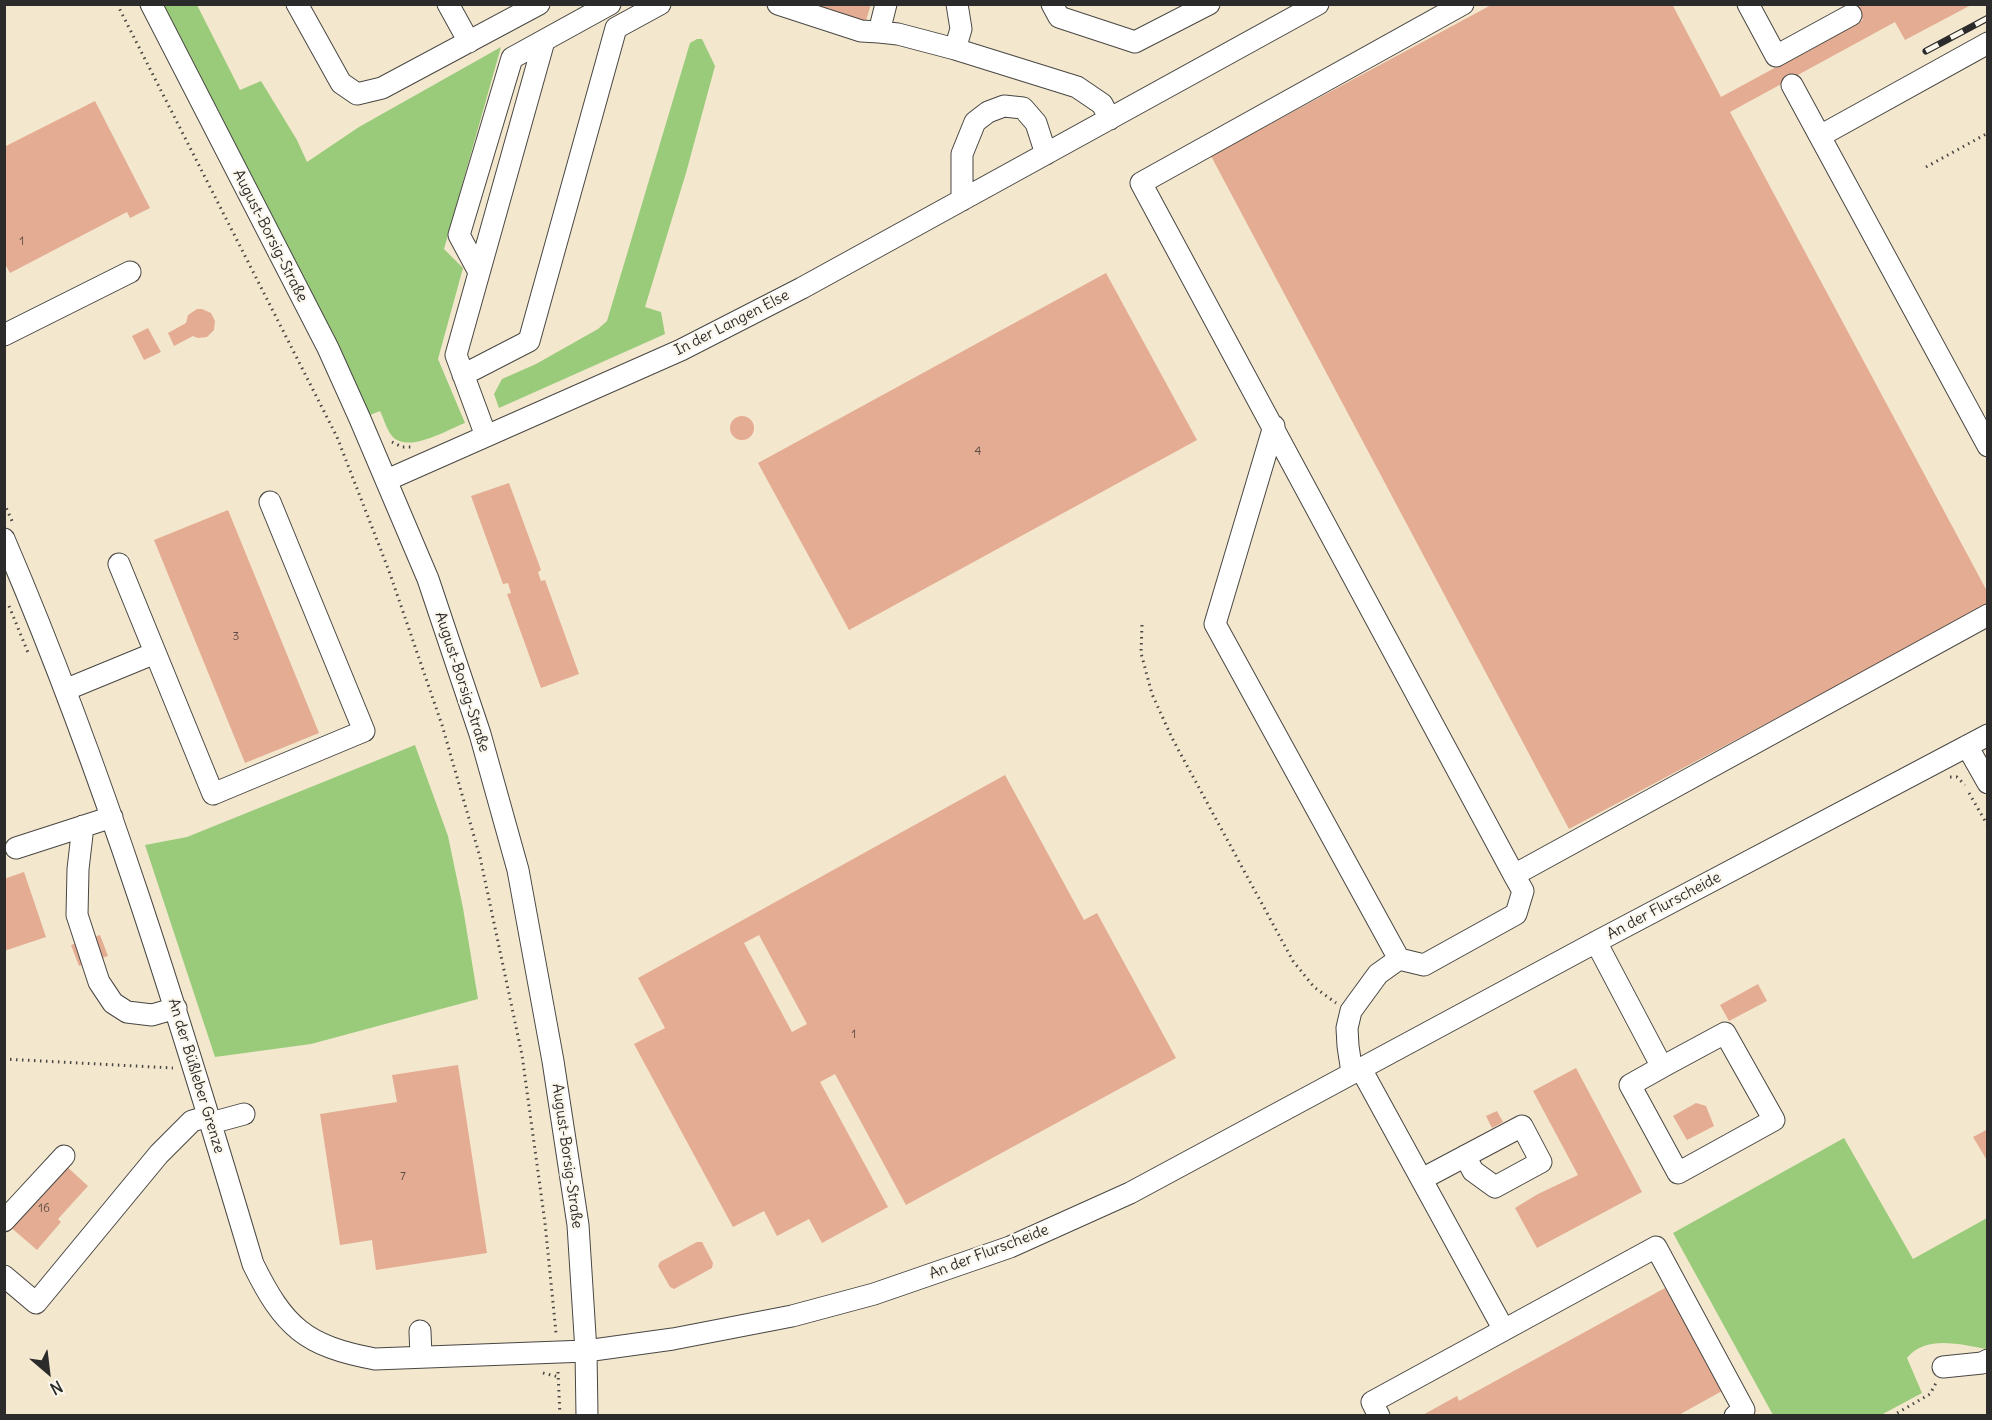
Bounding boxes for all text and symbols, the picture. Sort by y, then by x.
street label: August-Borsig-Straße [229,167,311,305]
house number: 1 [20,235,24,249]
street label: In der Langen Else [672,286,792,360]
house number: 4 [975,445,981,459]
street label: August-Borsig-Straße [431,610,493,754]
house number: 3 [233,630,239,644]
street label: An der Flurscheide [1604,868,1724,944]
street label: An der Büßleber Grenze [164,996,228,1156]
house number: 1 [852,1028,856,1042]
street label: August-Borsig-Straße [548,1082,586,1230]
house number: 7 [400,1170,406,1184]
house number: 16 [38,1202,50,1216]
street label: An der Flurscheide [927,1221,1051,1283]
north arrow [18,1342,78,1402]
text: N [47,1376,66,1399]

